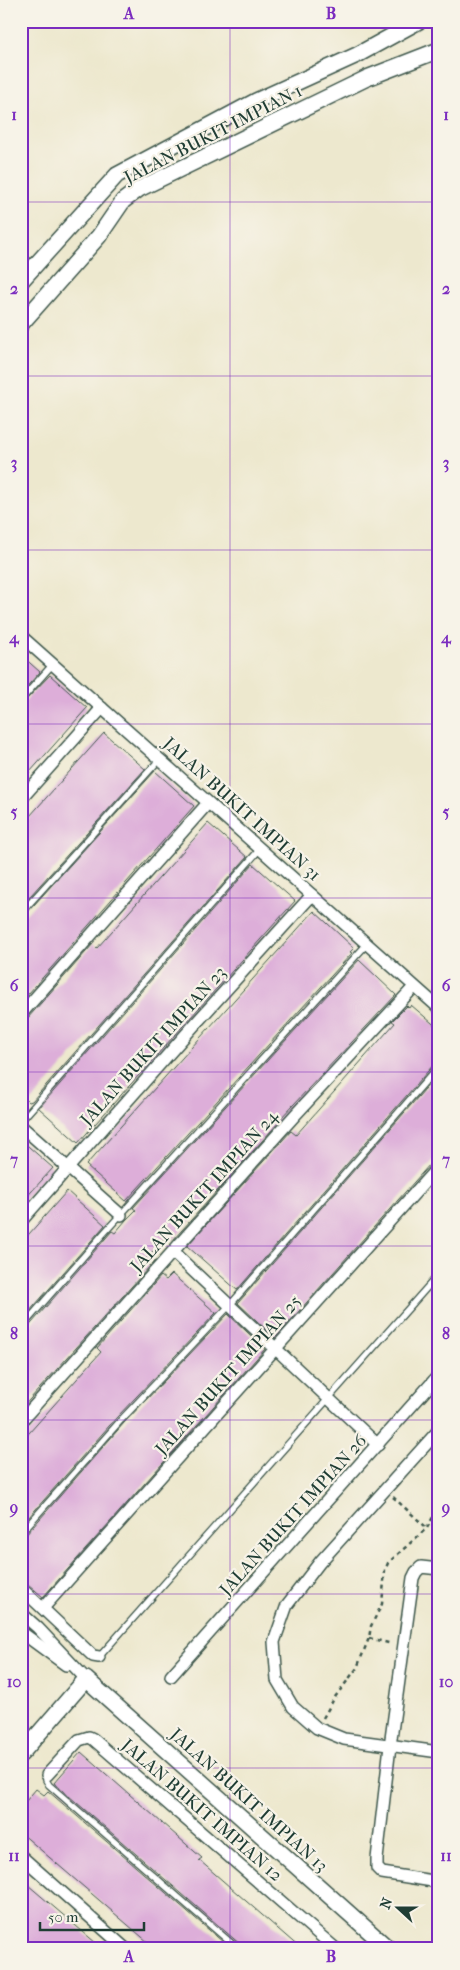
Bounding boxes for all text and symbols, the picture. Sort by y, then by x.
text: A [123,4,135,23]
text: B [326,4,336,23]
street label: JALAN BUKIT IMPIAN 1 [119,80,306,189]
text: 1 [11,105,17,124]
text: 1 [443,105,449,124]
text: 2 [10,279,18,298]
text: 2 [442,279,450,298]
text: 3 [11,453,17,473]
text: 3 [443,453,449,473]
text: 4 [8,628,20,648]
text: 4 [440,628,452,648]
street label: JALAN BUKIT IMPIAN 31 [157,732,325,886]
text: 5 [11,802,18,821]
text: 5 [443,802,450,821]
street label: JALAN BUKIT IMPIAN 23 [75,962,231,1132]
text: 6 [10,976,19,995]
text: 6 [442,976,451,995]
street label: JALAN BUKIT IMPIAN 24 [125,1106,283,1278]
text: 7 [9,1150,18,1169]
text: 7 [441,1150,450,1169]
street label: JALAN BUKIT IMPIAN 25 [150,1291,306,1461]
text: 8 [10,1324,18,1343]
text: 8 [442,1324,450,1343]
street label: JALAN BUKIT IMPIAN 26 [214,1430,372,1602]
text: 9 [9,1498,18,1518]
text: 9 [441,1498,450,1518]
text: 10 [7,1672,21,1691]
text: 10 [439,1672,453,1691]
street label: JALAN BUKIT IMPIAN 13 [164,1723,332,1877]
street label: JALAN BUKIT IMPIAN 12 [115,1733,286,1886]
text: 11 [8,1846,20,1865]
text: 11 [440,1846,452,1865]
north arrow [372,1882,422,1932]
text: N [376,1895,396,1912]
scale bar [40,1900,144,1932]
text: 50 m [48,1908,79,1926]
text: A [123,1947,135,1966]
text: B [326,1947,336,1966]

